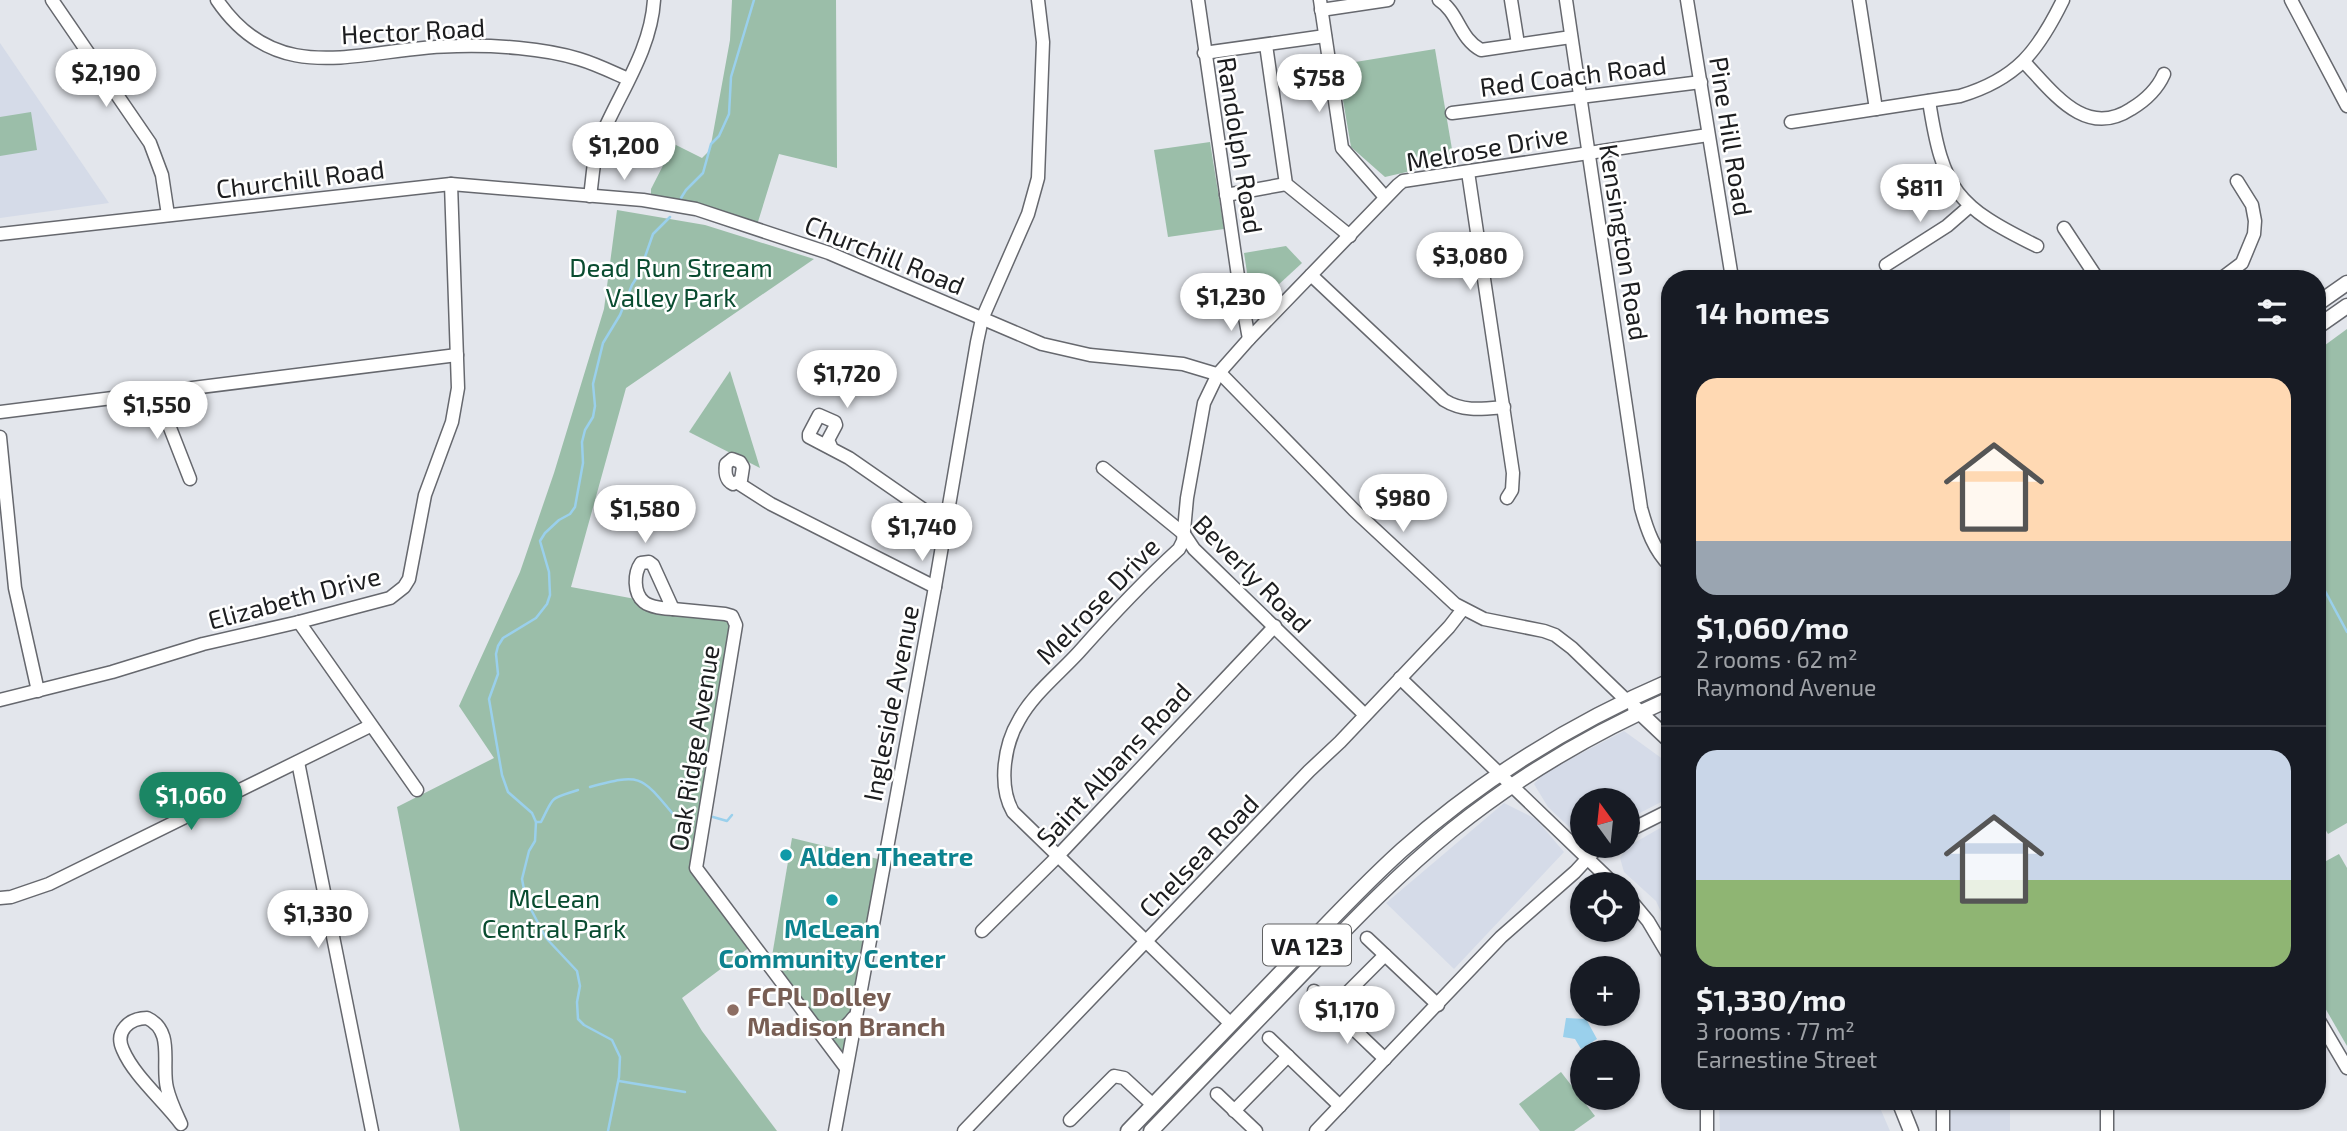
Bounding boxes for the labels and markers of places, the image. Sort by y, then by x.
pin: $2,190 [49,50,163,109]
pin: $758 [1278,54,1360,114]
pin: $1,200 [567,122,681,182]
pin: $811 [1879,164,1961,224]
pin: $3,080 [1413,232,1527,292]
pin: $1,230 [1174,274,1288,333]
pin: $1,720 [790,350,904,410]
pin: $1,550 [100,382,214,441]
pin: $980 [1362,475,1444,534]
pin: $1,580 [588,486,702,545]
pin: $1,740 [865,504,979,563]
pin: $1,060 [134,772,248,832]
place label: Alden Theatre [800,840,973,871]
marker: Alden Theatre [778,847,794,863]
pin: $1,330 [261,890,375,950]
marker: McLean Community Center [824,892,840,908]
place label: McLean Community Center [718,912,946,974]
place label: FCPL Dolley Madison Branch [747,980,946,1041]
pin: $1,170 [1290,986,1404,1046]
marker: FCPL Dolley Madison Branch [725,1002,741,1018]

